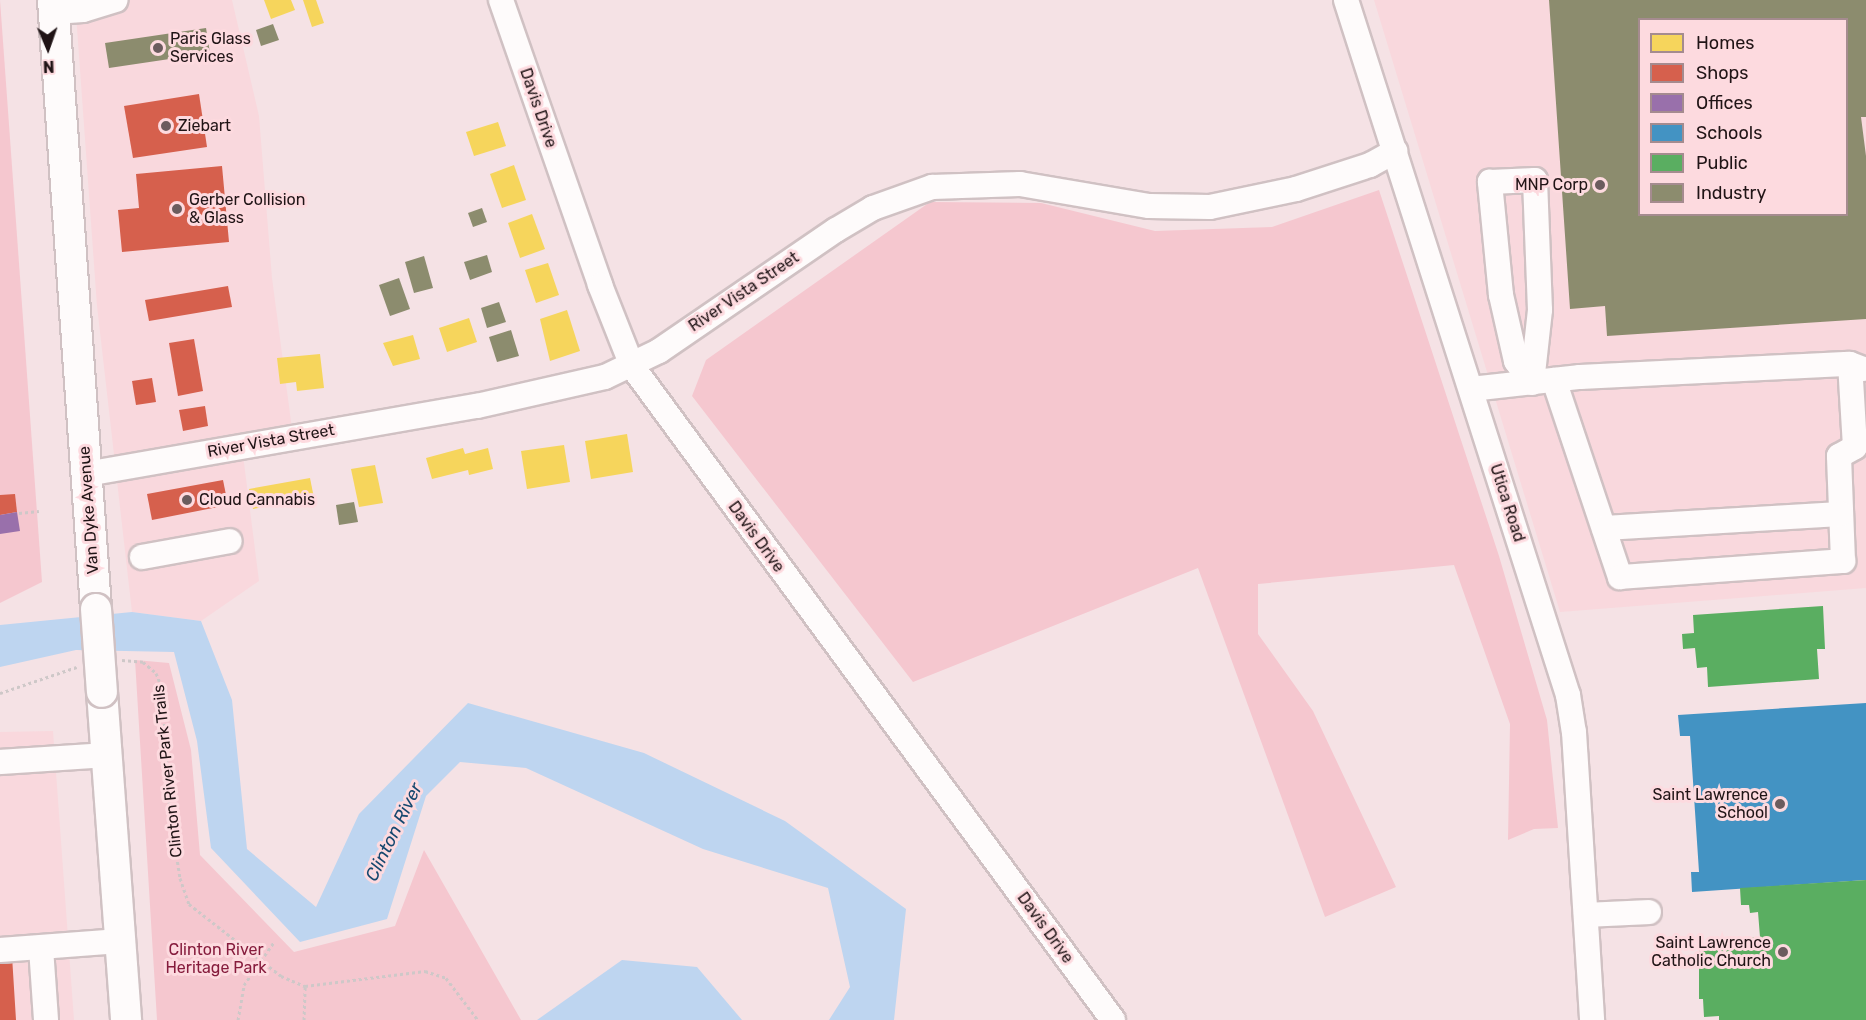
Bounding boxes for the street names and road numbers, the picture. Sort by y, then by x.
street label: Davis Drive [515,66,561,150]
street label: River Vista Street [685,248,803,336]
street label: River Vista Street [206,420,336,462]
street label: Van Dyke Avenue [75,445,103,575]
street label: Utica Road [1485,462,1529,544]
street label: Davis Drive [724,498,788,576]
street label: Clinton River Park Trails [149,683,187,859]
street label: Davis Drive [1013,889,1077,967]

